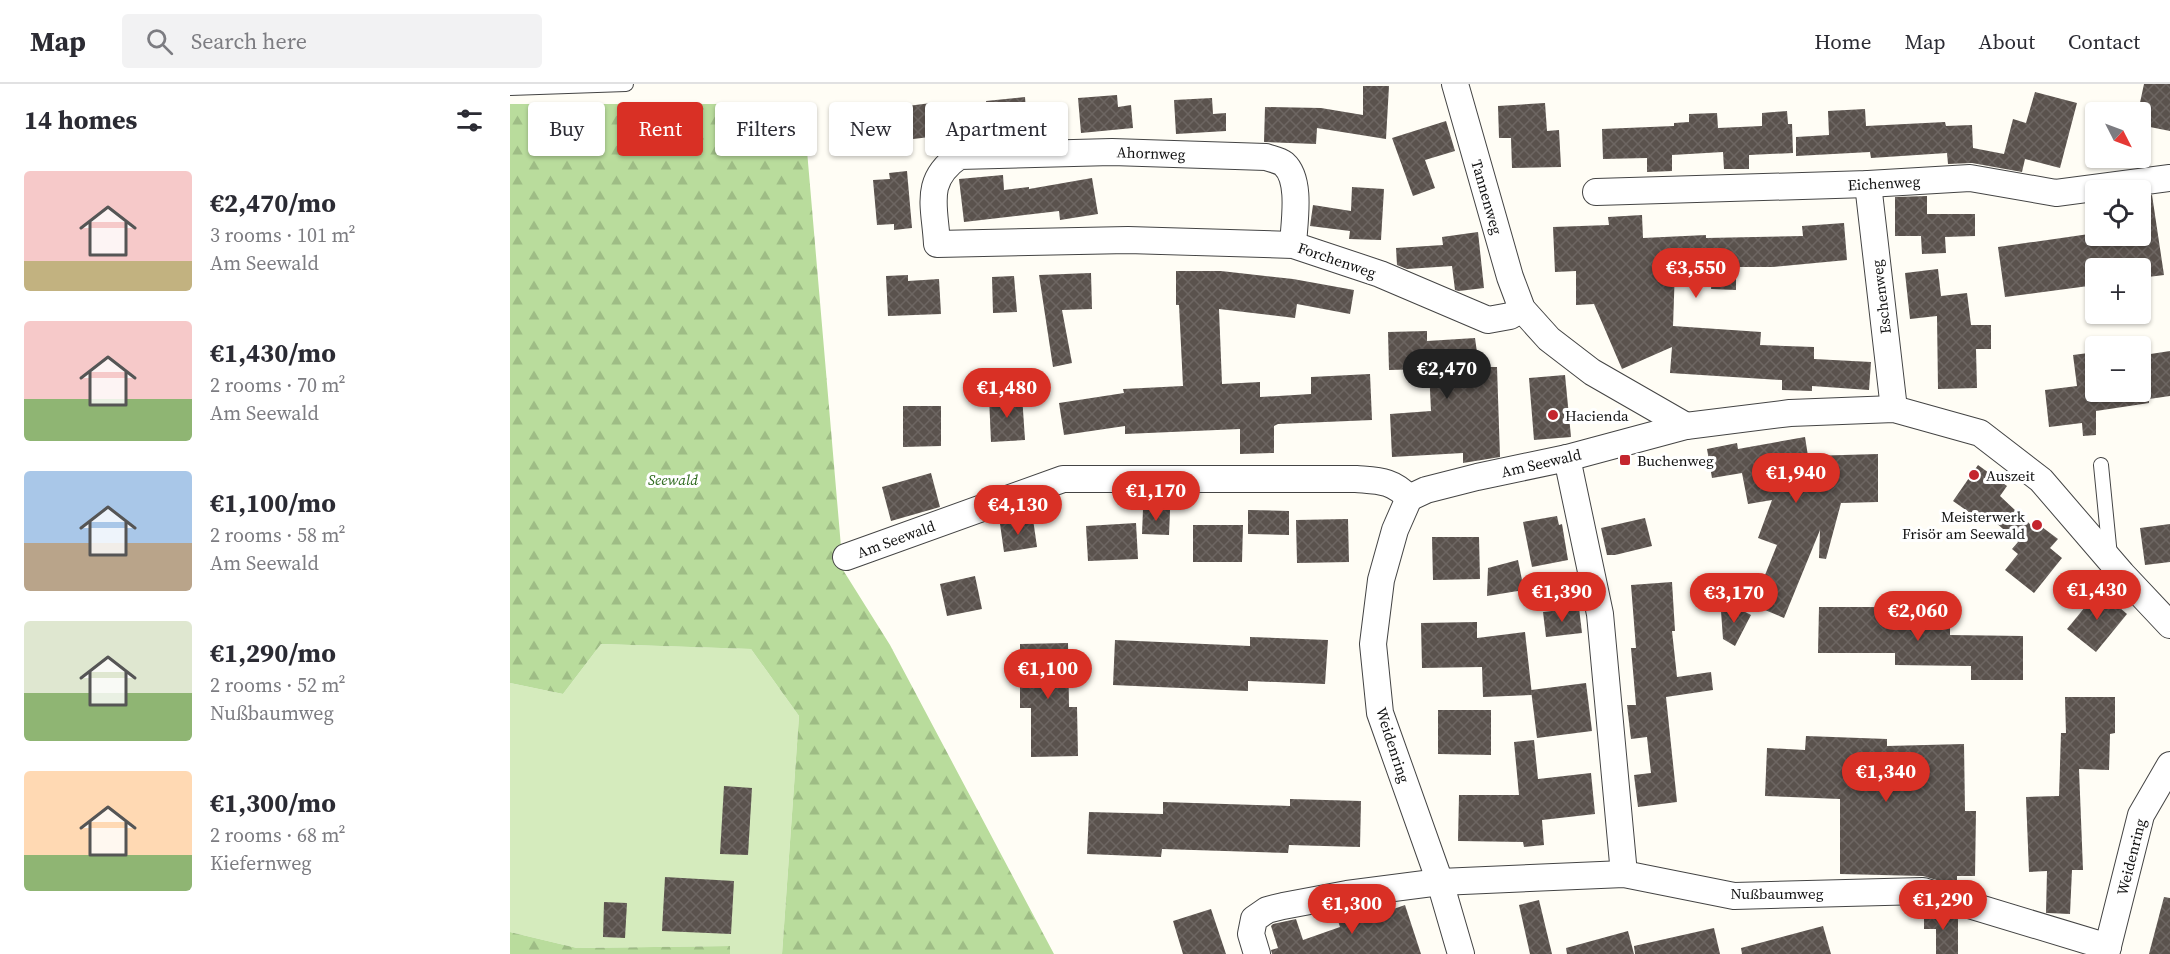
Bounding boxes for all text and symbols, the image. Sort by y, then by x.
search box [122,14,542,68]
text: Map [30,22,86,60]
icon: search [143,25,176,58]
text: Search here [191,26,307,56]
text: Home [1814,27,1872,56]
text: Map [1905,27,1946,56]
text: About [1979,27,2035,56]
text: Contact [2068,27,2140,56]
text: 14 homes [24,102,137,138]
chip: Buy [528,102,605,156]
chip: Rent [617,102,703,156]
chip: Filters [715,102,817,156]
chip: New [829,102,913,156]
chip: Apartment [925,102,1068,156]
north arrow [2085,102,2151,168]
map controls [2085,102,2151,402]
icon: filters [453,104,486,137]
street label: Ahornweg [1116,141,1186,165]
street label: Tannenweg [1466,157,1508,237]
street label: Eichenweg [1847,171,1921,195]
button: locate [2085,180,2151,246]
text: €2,470/mo [210,185,336,221]
icon: home [72,195,144,267]
text: 3 rooms · 101 m² [210,221,356,249]
street label: Forchenweg [1295,237,1379,283]
pin: €3,550 [1647,248,1745,299]
text: Am Seewald [210,249,319,277]
text: €3,550 [1666,253,1726,281]
street label: Eschenweg [1866,258,1896,335]
button: + [2085,258,2151,324]
text: €1,430/mo [210,335,336,371]
button: − [2085,336,2151,402]
icon: home [72,345,144,417]
pin: €2,470 [1398,349,1496,400]
text: €2,470 [1417,354,1477,382]
pin: €1,480 [958,368,1056,419]
text: 2 rooms · 70 m² [210,371,346,399]
text: €1,480 [977,373,1037,401]
text: Am Seewald [210,399,319,427]
place label: Hacienda [1565,405,1629,426]
marker: Hacienda [1546,408,1560,422]
street label: Am Seewald [1499,443,1584,482]
place label: Buchenweg [1637,450,1714,471]
marker: Buchenweg [1618,453,1632,467]
pin: €1,940 [1747,453,1845,504]
text: €1,940 [1766,458,1826,486]
place label: Auszeit [1986,465,2035,486]
marker: Auszeit [1967,468,1981,482]
park label: Seewald [648,469,698,490]
pin: €1,170 [1107,471,1205,522]
text: €1,170 [1126,476,1186,504]
text: €1,100/mo [210,485,336,521]
pin: €4,130 [969,485,1067,536]
text: €4,130 [988,490,1048,518]
icon: home [72,495,144,567]
place label: Meisterwerk Frisör am Seewald [1902,506,2026,544]
street label: Am Seewald [854,515,938,563]
marker: Meisterwerk Frisör am Seewald [2030,518,2044,532]
text: 2 rooms · 58 m² [210,521,346,549]
text: Am Seewald [210,549,319,577]
pin: €1,430 [2048,570,2146,621]
pin: €1,390 [1513,572,1611,623]
pin: €3,170 [1685,573,1783,624]
text: €1,430 [2067,575,2127,603]
text: €1,390 [1532,577,1592,605]
text: €3,170 [1704,578,1764,606]
pin: €2,060 [1869,591,1967,642]
text: €2,060 [1888,596,1948,624]
text: €1,290/mo [210,635,336,671]
icon: home [72,645,144,717]
pin: €1,100 [999,649,1097,700]
text: €1,100 [1018,654,1078,682]
text: 2 rooms · 52 m² [210,671,346,699]
text: Nußbaumweg [210,699,334,727]
street label: Weidenring [1371,704,1415,786]
pin: €1,340 [1837,752,1935,803]
text: €1,340 [1856,757,1916,785]
text: €1,300/mo [210,785,336,821]
icon: home [72,795,144,867]
street label: Weidenring [2111,816,2151,898]
text: 2 rooms · 68 m² [210,821,346,849]
text: Kiefernweg [210,849,312,877]
pin: €1,290 [1894,880,1992,931]
street label: Nußbaumweg [1731,883,1824,904]
pin: €1,300 [1303,884,1401,935]
text: €1,290 [1913,885,1973,913]
text: €1,300 [1322,889,1382,917]

